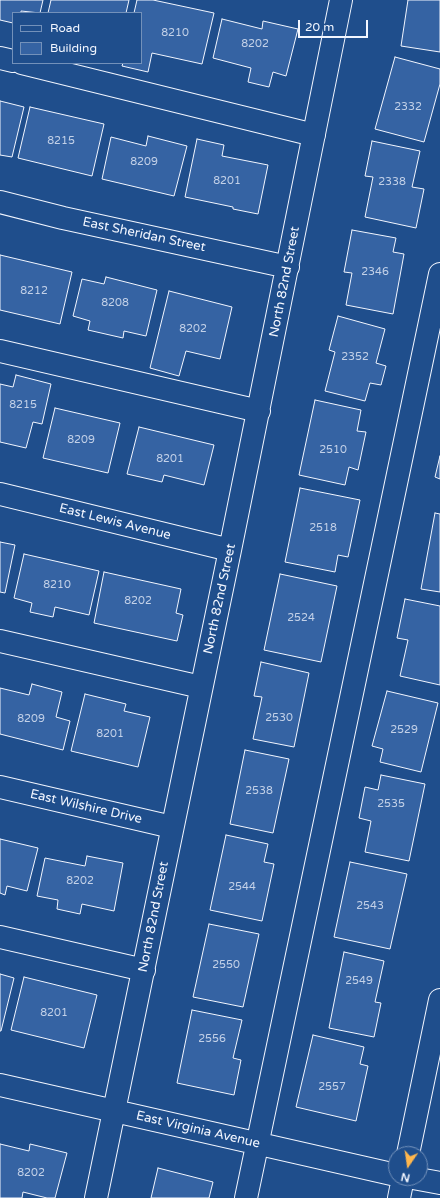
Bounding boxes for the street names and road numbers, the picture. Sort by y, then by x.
street label: East Sheridan Street [81,214,207,256]
street label: North 82nd Street [267,225,303,339]
street label: East Lewis Avenue [58,501,172,543]
street label: North 82nd Street [201,542,239,656]
street label: East Wilshire Drive [28,787,144,827]
street label: North 82nd Street [136,860,172,974]
street label: East Virginia Avenue [134,1108,262,1152]

